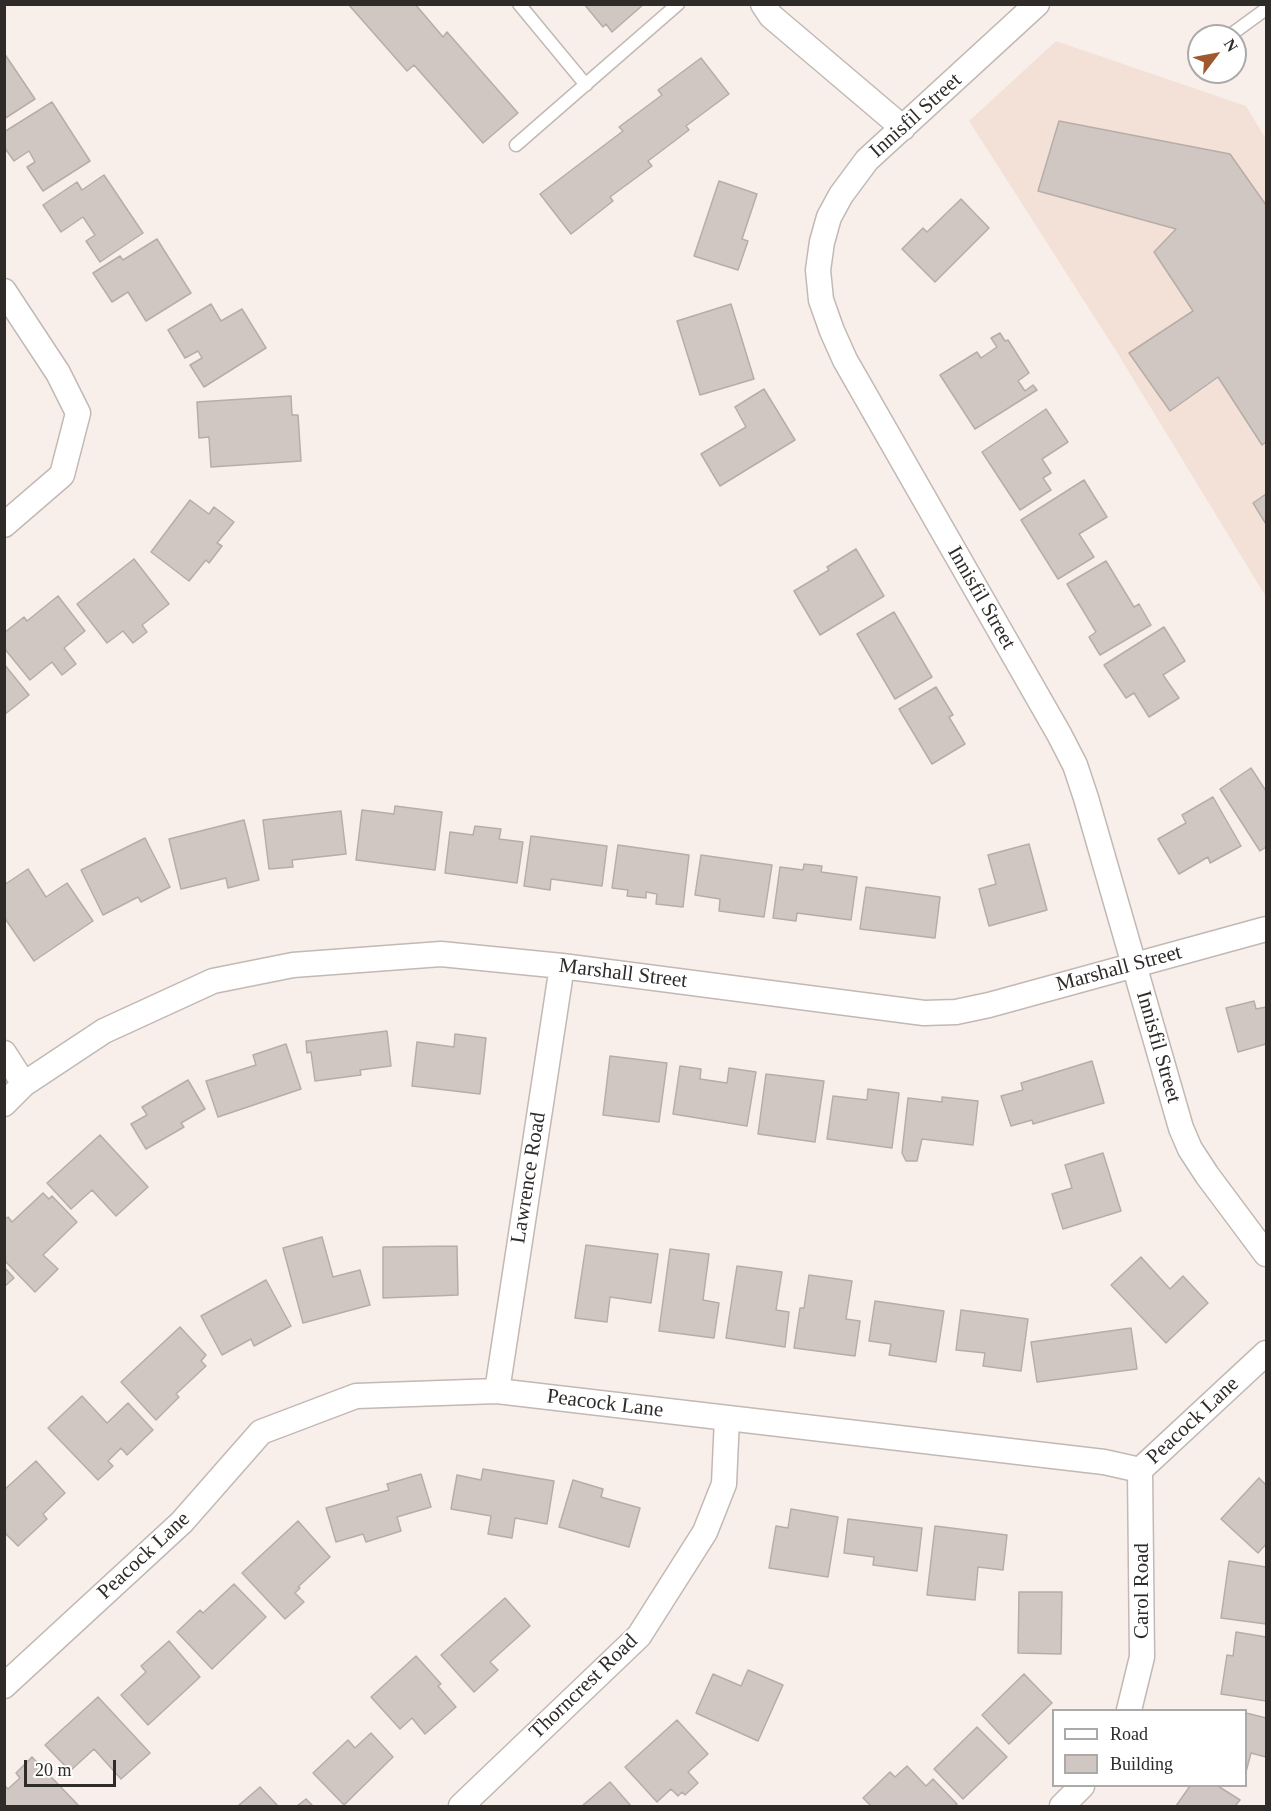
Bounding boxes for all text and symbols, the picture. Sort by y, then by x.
north arrow [1187,24,1247,84]
text: N [1221,36,1241,55]
street label: Innisfil Street [865,68,967,164]
street label: Innisfil Street [941,542,1021,654]
street label: Marshall Street [1053,940,1185,998]
street label: Marshall Street [558,954,688,994]
street label: Innisfil Street [1130,988,1186,1106]
street label: Lawrence Road [506,1111,552,1245]
street label: Peacock Lane [1142,1372,1244,1470]
street label: Peacock Lane [545,1384,665,1424]
street label: Peacock Lane [93,1507,195,1605]
street label: Carol Road [1129,1543,1155,1639]
street label: Thorncrest Road [525,1629,643,1745]
legend [1052,1709,1247,1787]
text: Road [1110,1724,1148,1744]
scale bar [27,1748,118,1786]
text: Building [1110,1754,1173,1774]
text: 20 m [35,1760,72,1780]

